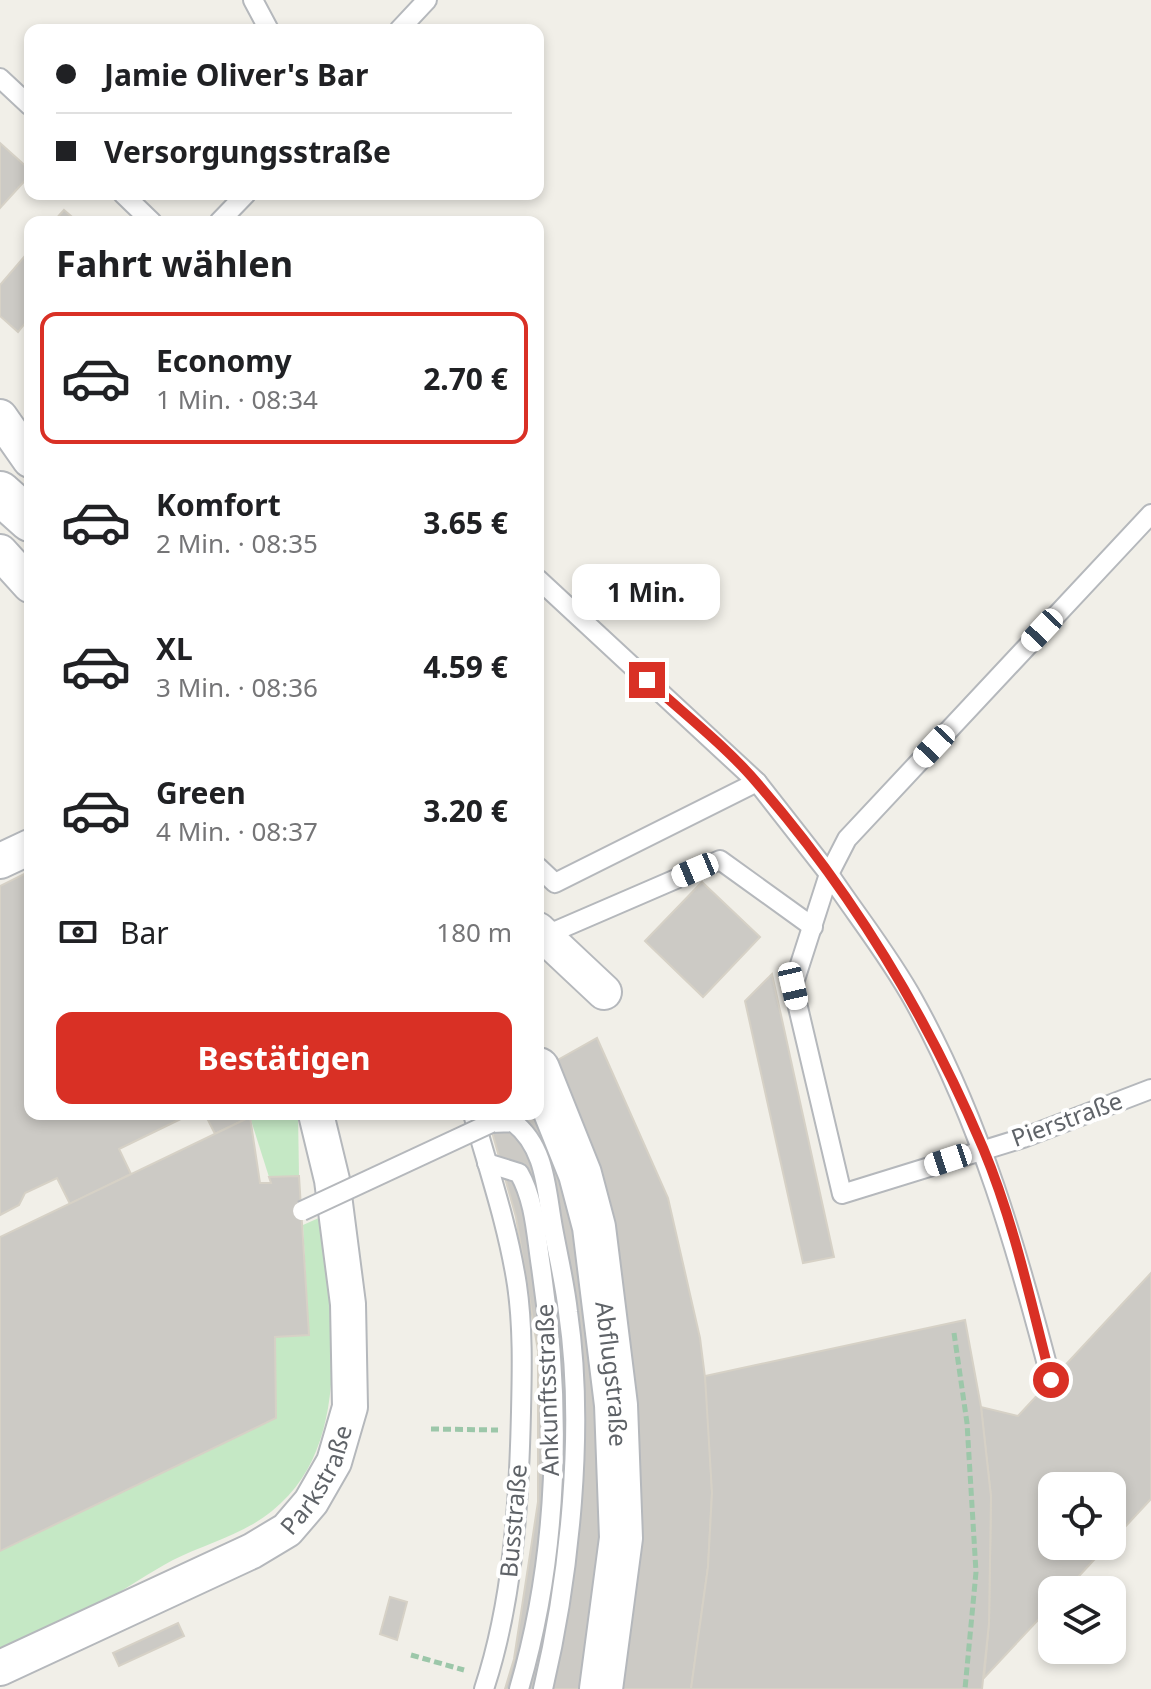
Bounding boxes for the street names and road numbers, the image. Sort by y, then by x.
street label: Pierstraße [1006,1083,1127,1154]
street label: Abflugstraße [588,1299,636,1447]
street label: Ankunftsstraße [527,1303,566,1477]
street label: Parkstraße [272,1421,359,1541]
street label: Busstraße [491,1463,534,1579]

